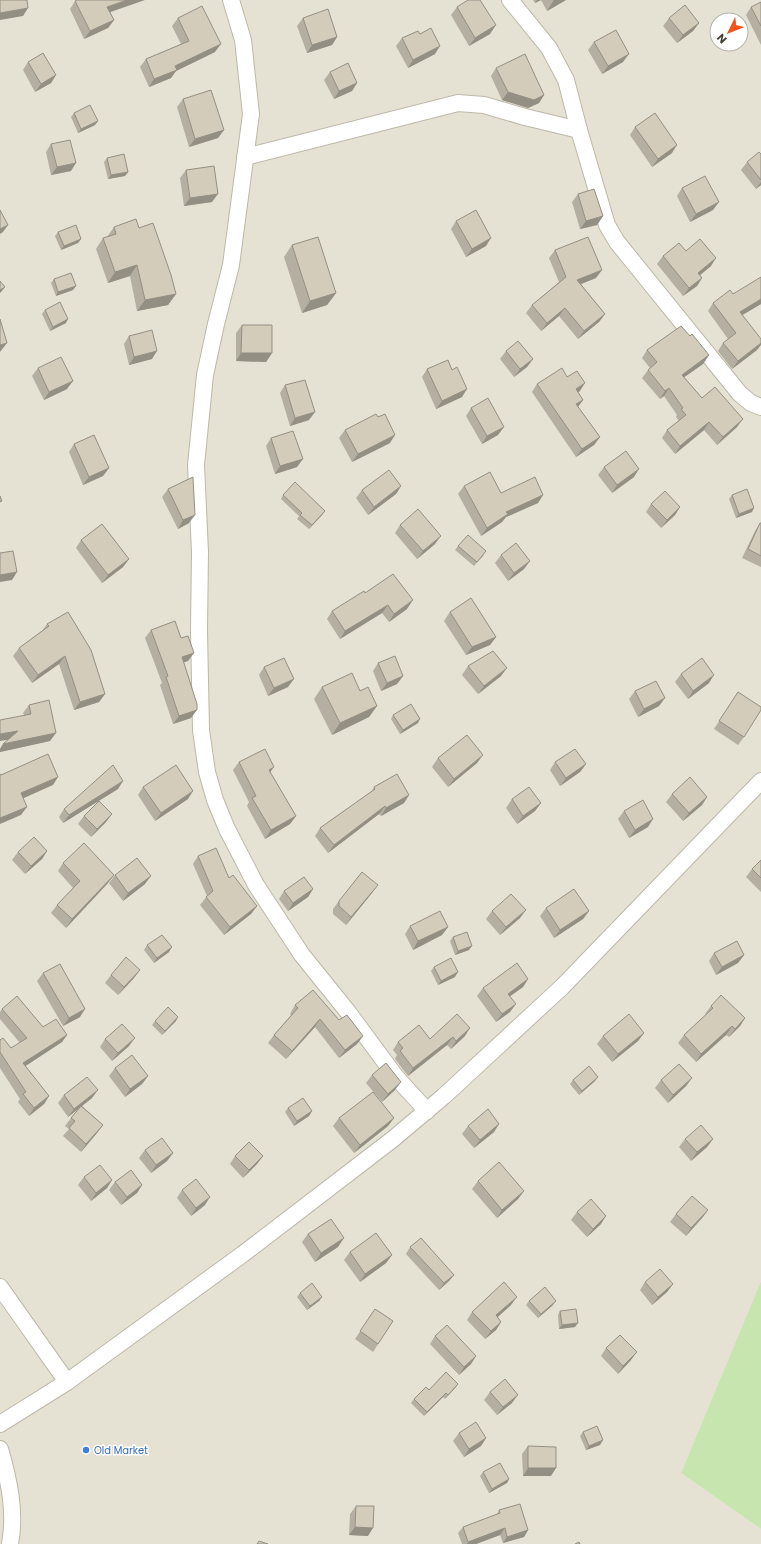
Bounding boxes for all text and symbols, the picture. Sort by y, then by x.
north arrow [709,12,749,52]
text: N [713,30,730,47]
place label: Old Market [94,1443,148,1458]
marker: Old Market [81,1445,91,1455]

